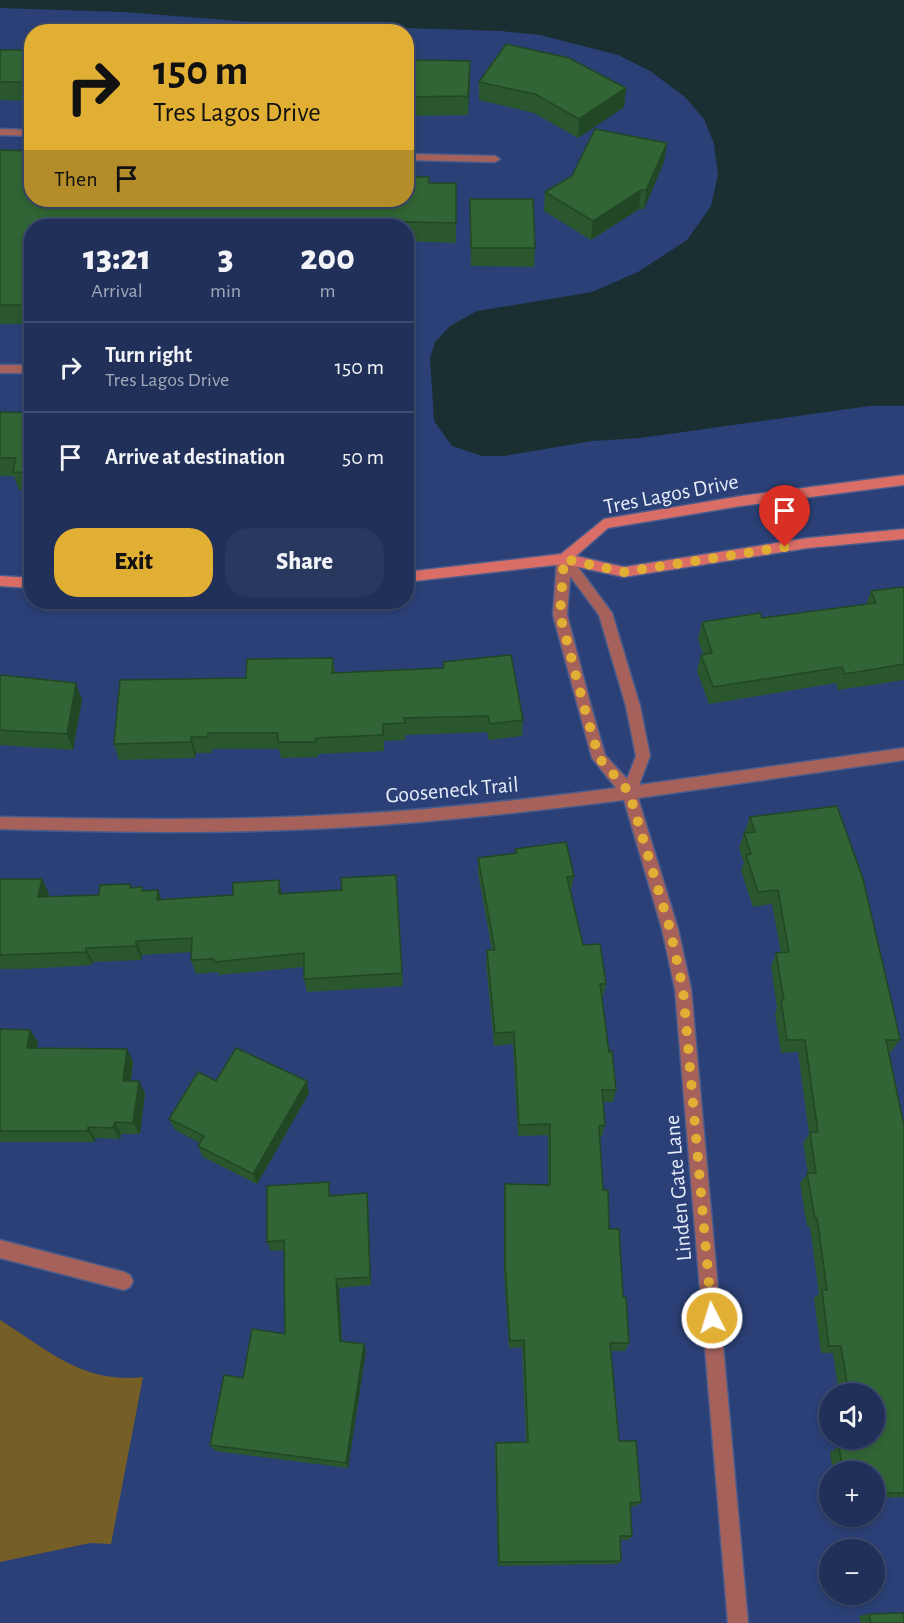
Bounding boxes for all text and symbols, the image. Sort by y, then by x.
icon: right [54,48,132,126]
text: 150 m [153,50,248,92]
text: Tres Lagos Drive [153,99,321,126]
icon: arrive [110,162,143,195]
text: Then [54,168,98,190]
text: 13:21 [83,240,151,276]
text: 3 [218,240,234,276]
text: 200 [300,240,355,276]
text: Arrival [91,281,143,301]
text: min [210,281,241,301]
text: m [320,281,336,301]
text: Turn right [105,344,192,366]
icon: right [54,351,87,384]
text: 150 m [334,356,384,378]
text: Tres Lagos Drive [105,370,229,390]
icon: arrive [54,441,87,474]
text: Arrive at destination [105,446,285,468]
text: 50 m [342,446,384,468]
street label: Tres Lagos Drive [602,470,740,518]
pin [759,485,810,547]
icon: arrive [768,494,801,527]
button: Exit [54,528,213,597]
button: Share [225,528,384,597]
street label: Gooseneck Trail [385,773,519,807]
street label: Linden Gate Lane [661,1114,695,1262]
position arrow [680,1286,744,1350]
map controls [819,1383,885,1605]
button: sound [819,1383,885,1449]
button: + [819,1461,885,1527]
button: − [819,1539,885,1605]

